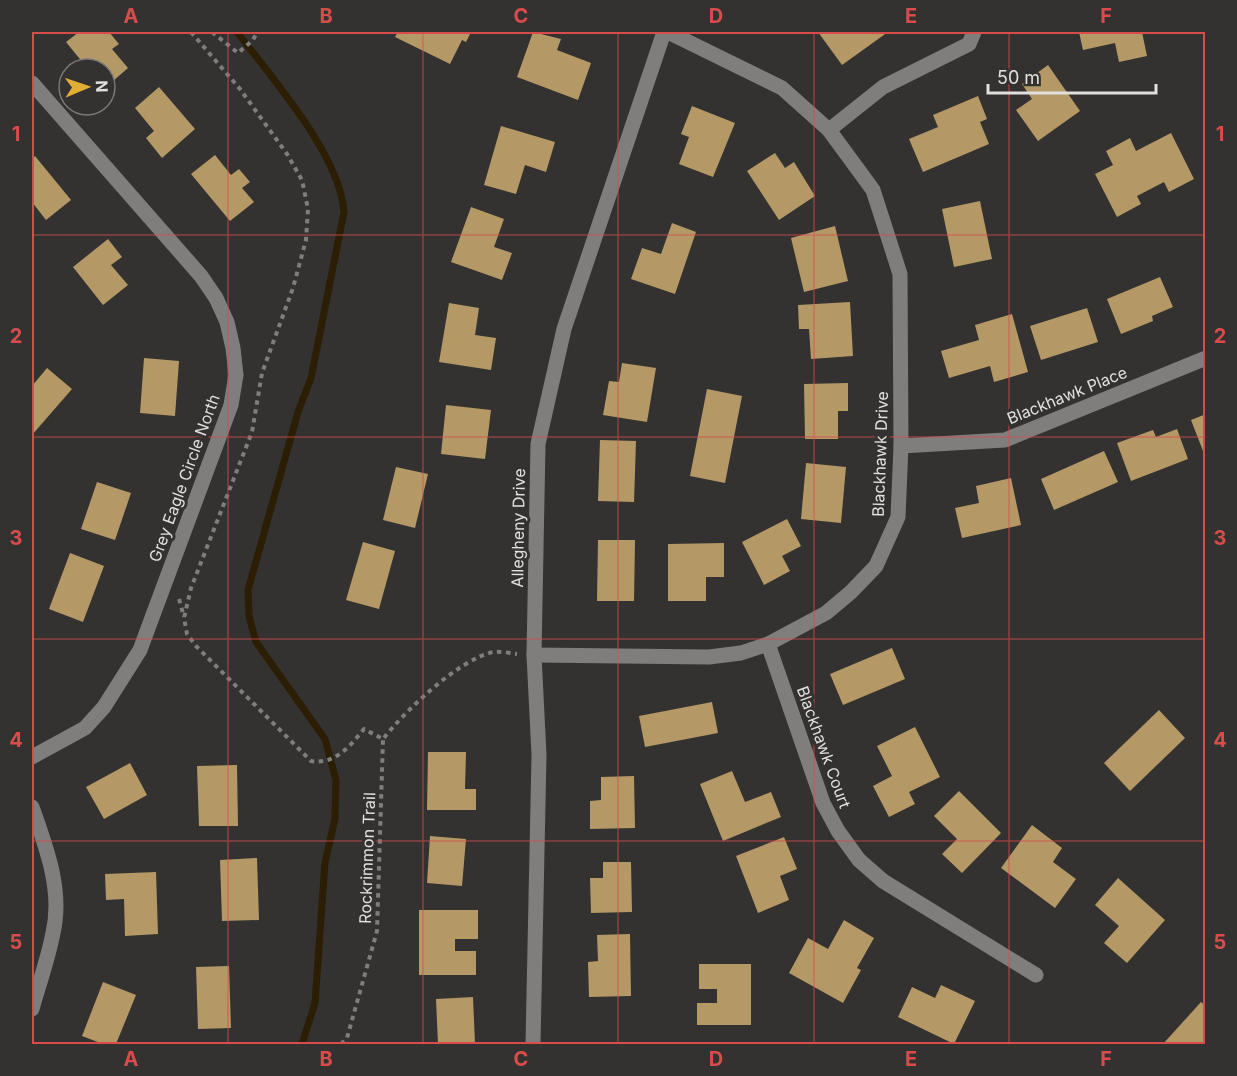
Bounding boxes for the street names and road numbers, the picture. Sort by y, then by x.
street label: Blackhawk Place [1004,362,1130,428]
street label: Grey Eagle Circle North [144,391,224,565]
street label: Blackhawk Drive [868,391,892,517]
street label: Allegheny Drive [507,468,529,588]
street label: Blackhawk Court [793,683,855,811]
street label: Rockrimmon Trail [355,792,379,924]

